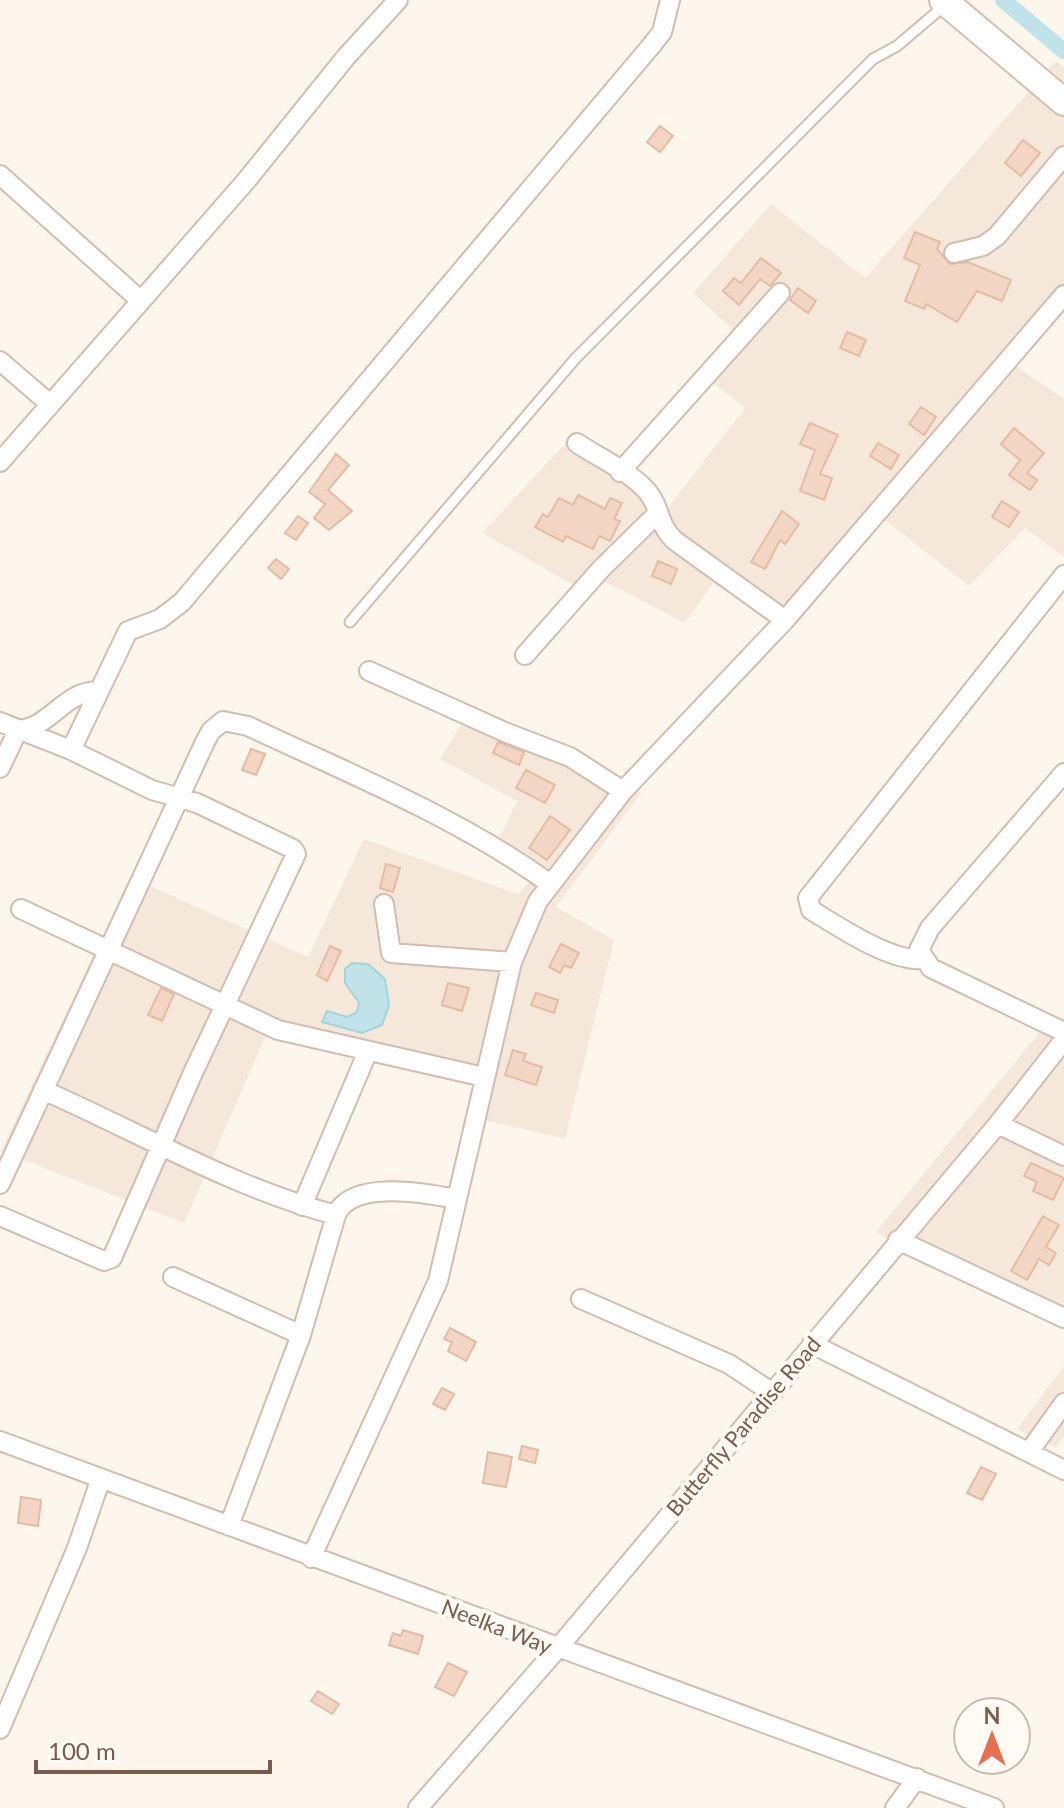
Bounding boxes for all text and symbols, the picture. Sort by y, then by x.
street label: Butterfly Paradise Road [660,1331,826,1521]
street label: Neelka Way [438,1593,557,1660]
north arrow [952,1696,1032,1776]
text: N [984,1702,1000,1729]
scale bar [36,1724,270,1774]
text: 100 m [48,1736,116,1765]

